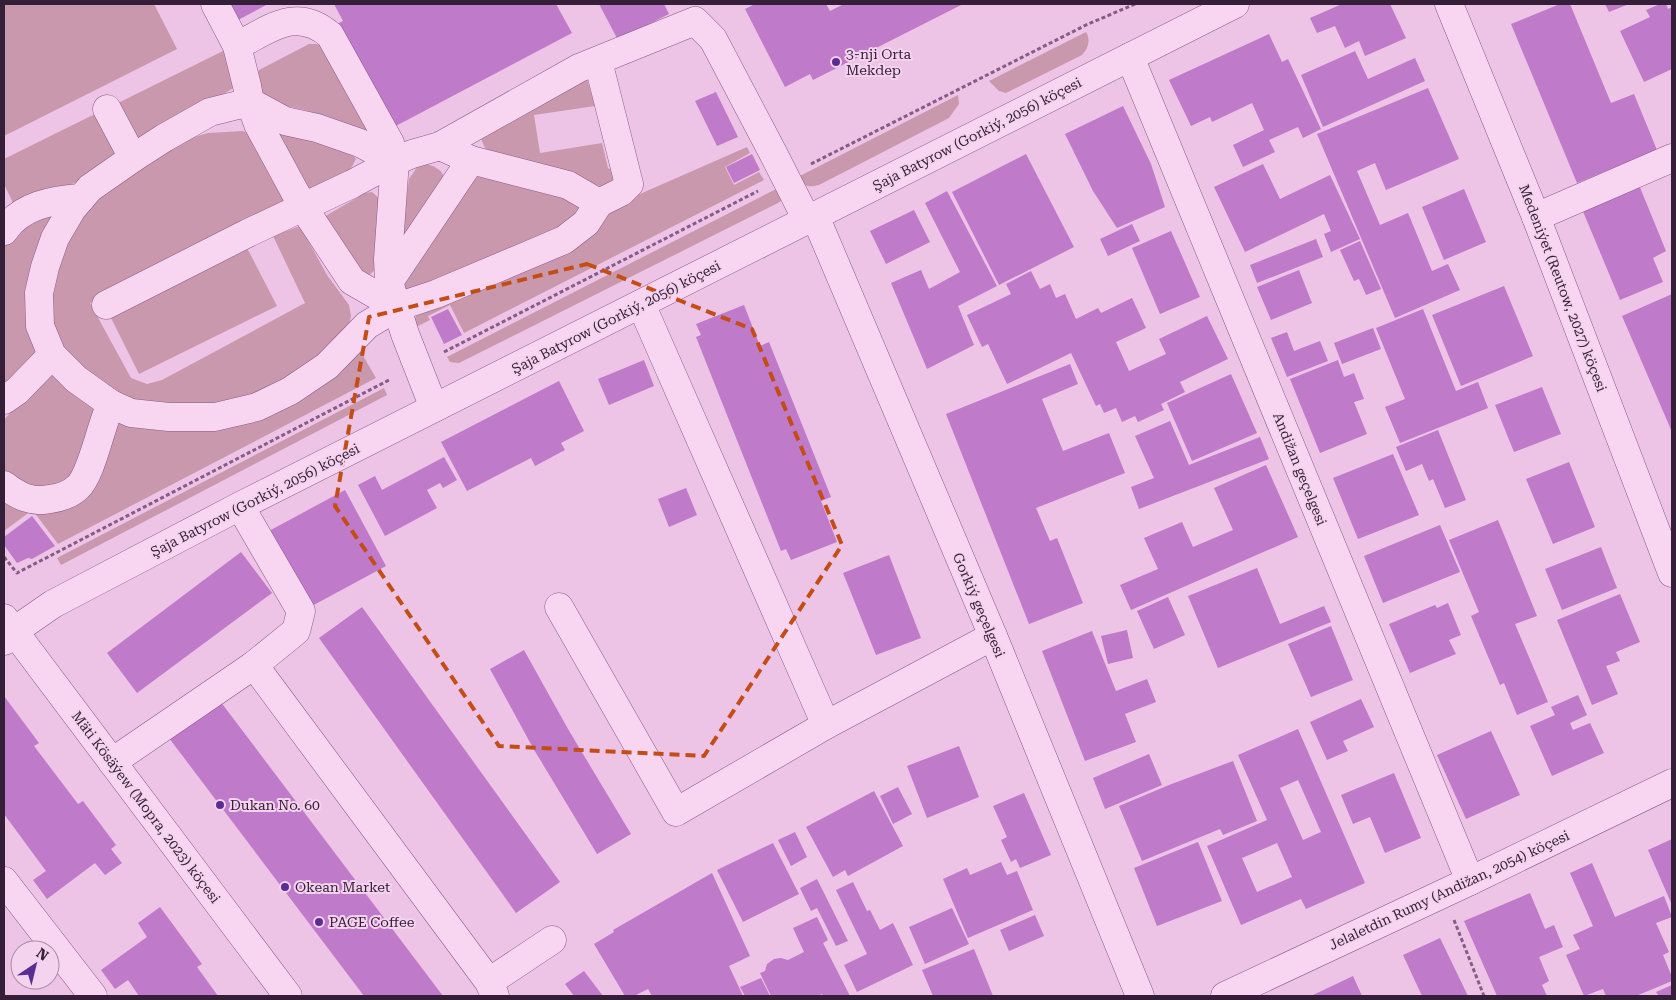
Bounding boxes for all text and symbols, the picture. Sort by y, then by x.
place label: 3-nji Orta Mekdep [846,46,911,78]
marker: 3-nji Orta Mekdep [830,56,842,68]
street label: Şaja Batyrow (Gorkiý, 2056) köçesi [870,74,1085,194]
street label: Medeniýet (Reutow, 2027) köçesi [1516,182,1610,394]
street label: Şaja Batyrow (Gorkiý, 2056) köçesi [509,257,724,377]
street label: Andižan geçelgesi [1270,410,1330,528]
street label: Şaja Batyrow (Gorkiý, 2056) köçesi [148,440,363,560]
street label: Gorkiý geçelgesi [950,550,1008,660]
street label: Mäti Kösäýew (Mopra, 2023) köçesi [69,708,224,907]
place label: Dukan No. 60 [230,797,320,813]
marker: Dukan No. 60 [214,799,226,811]
street label: Jelaletdin Rumy (Andižan, 2054) köçesi [1326,827,1572,953]
place label: Okean Market [295,879,390,895]
marker: Okean Market [279,881,291,893]
place label: PAGE Coffee [329,914,415,930]
marker: PAGE Coffee [313,916,325,928]
north arrow [10,940,60,990]
text: N [33,945,52,964]

